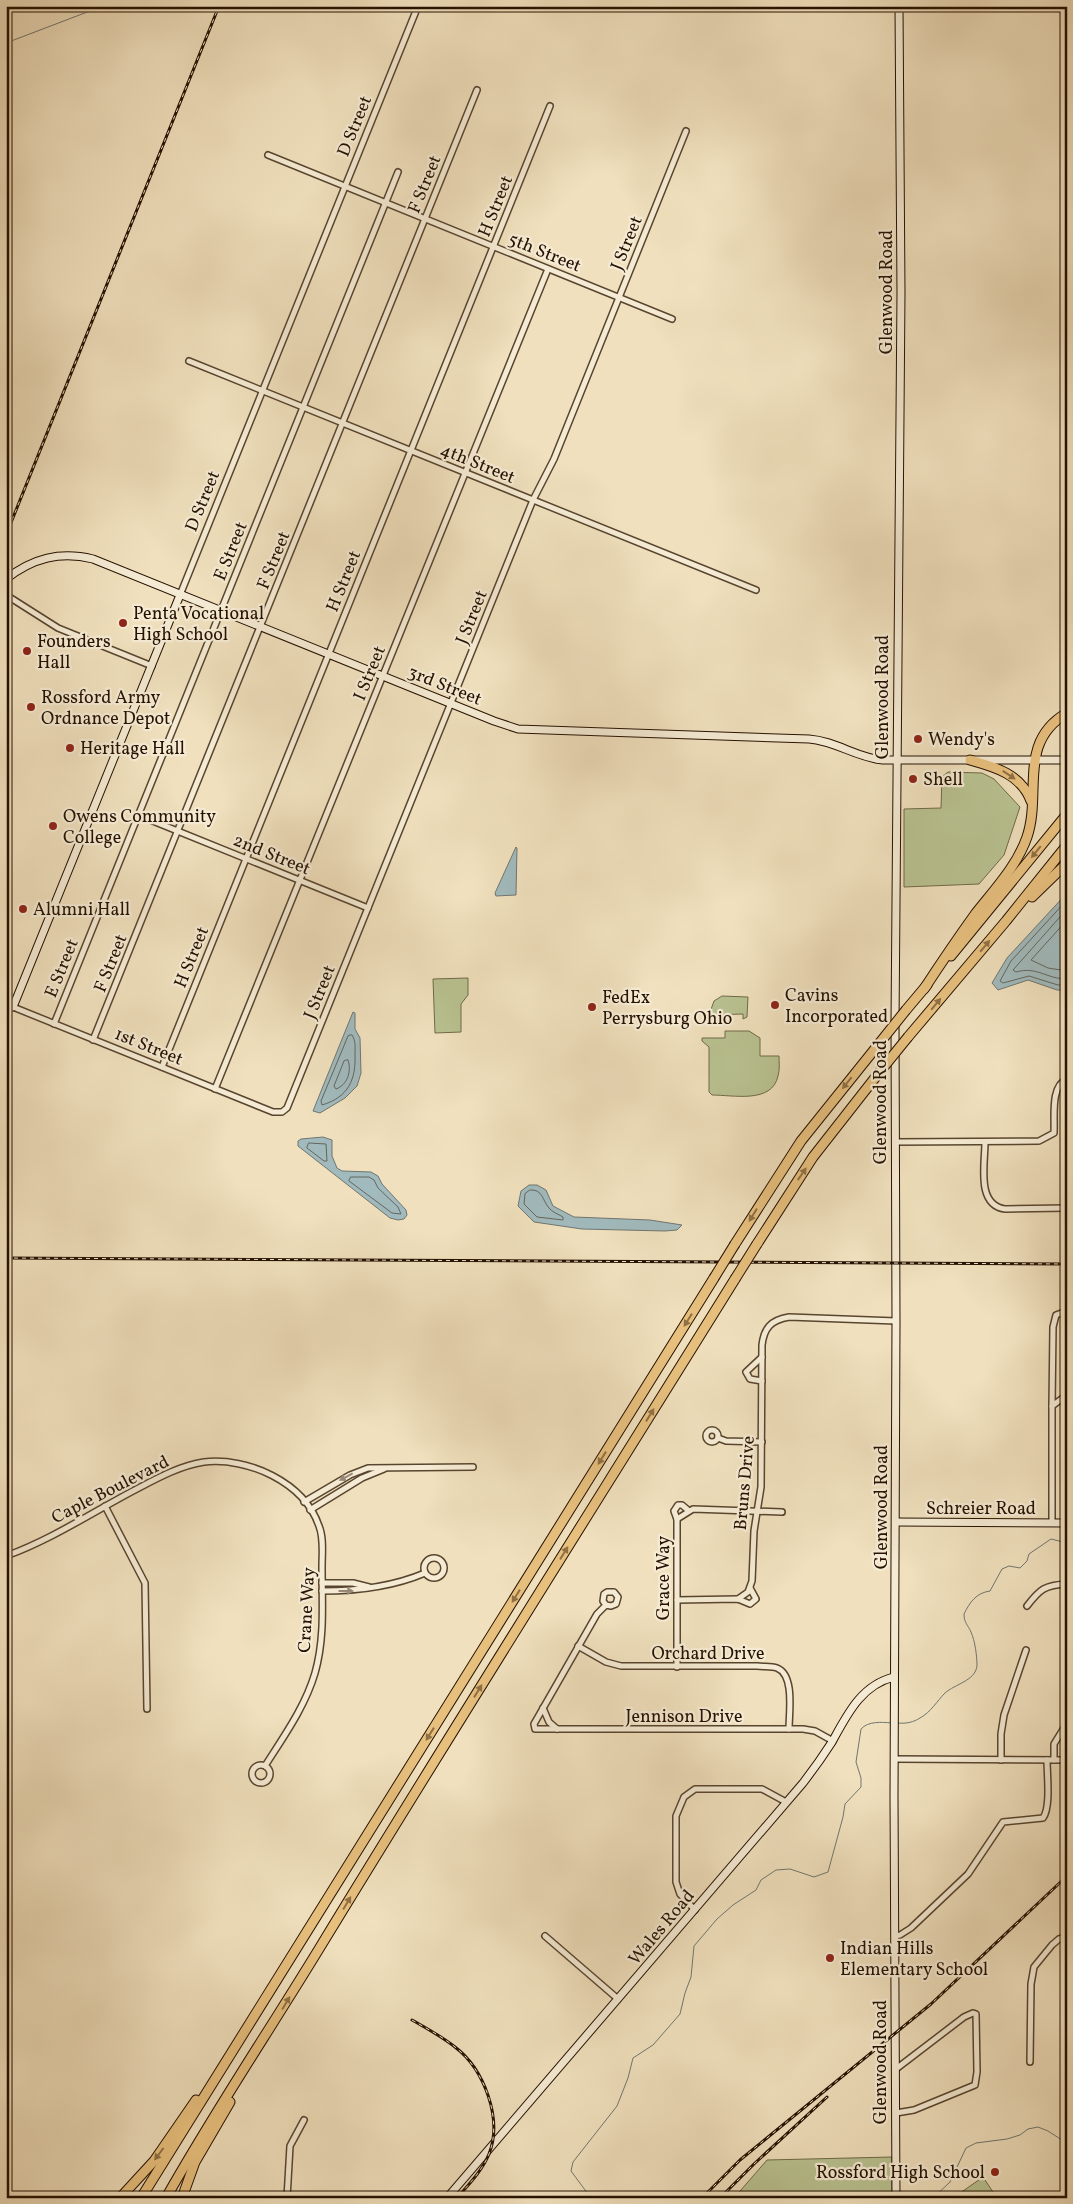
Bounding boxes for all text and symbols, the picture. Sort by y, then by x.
street label: D Street [332,92,379,161]
street label: F Street [402,152,448,217]
street label: H Street [473,172,520,241]
street label: J Street [605,213,650,275]
street label: 5th Street [504,227,585,279]
street label: Glenwood Road [875,230,900,354]
street label: 4th Street [436,438,519,491]
street label: D Street [180,467,227,536]
street label: E Street [208,518,255,585]
street label: F Street [251,528,297,593]
street label: H Street [321,547,368,616]
street label: J Street [450,587,495,649]
place label: Penta Vocational High School [133,602,264,648]
marker: Penta Vocational High School [117,617,129,629]
place label: Founders Hall [37,630,111,676]
street label: Glenwood Road [871,635,896,759]
street label: I Street [348,642,393,705]
marker: Founders Hall [21,645,33,657]
street label: 3rd Street [404,660,485,713]
place label: Rossford Army Ordnance Depot [41,686,170,732]
marker: Rossford Army Ordnance Depot [25,701,37,713]
place label: Wendy's [928,728,995,753]
marker: Wendy's [912,733,924,745]
place label: Heritage Hall [80,737,185,762]
marker: Heritage Hall [64,742,76,754]
place label: Shell [923,768,963,793]
one-way arrow [1002,771,1016,780]
marker: Shell [907,773,919,785]
place label: Owens Community College [63,805,216,851]
marker: Owens Community College [47,820,59,832]
street label: 2nd Street [229,829,314,882]
one-way arrow [1030,845,1041,858]
place label: Alumni Hall [33,898,130,923]
marker: Alumni Hall [17,903,29,915]
street label: H Street [169,923,216,992]
street label: F Street [88,931,134,996]
street label: E Street [39,935,86,1002]
one-way arrow [980,940,991,953]
street label: J Street [298,962,343,1024]
place label: Cavins Incorporated [785,984,888,1030]
place label: FedEx Perrysburg Ohio [602,986,732,1032]
one-way arrow [930,998,942,1010]
marker: Cavins Incorporated [769,999,781,1011]
marker: FedEx Perrysburg Ohio [586,1001,598,1013]
street label: 1st Street [110,1022,186,1072]
street label: Glenwood Road [869,1040,894,1164]
one-way arrow [842,1076,853,1089]
one-way arrow [797,1167,807,1181]
one-way arrow [748,1208,758,1221]
one-way arrow [683,1313,692,1326]
one-way arrow [646,1408,655,1422]
street label: Bruns Drive [729,1435,762,1532]
street label: Glenwood Road [870,1445,895,1569]
street label: Caple Boulevard [47,1450,174,1531]
one-way arrow [597,1451,607,1464]
one-way arrow [338,1473,353,1481]
street label: Schreier Road [926,1497,1036,1522]
street label: Grace Way [652,1536,677,1620]
one-way arrow [560,1546,569,1559]
street label: Crane Way [293,1566,322,1653]
one-way arrow [338,1587,354,1595]
one-way arrow [511,1589,521,1602]
street label: Orchard Drive [651,1642,765,1667]
one-way arrow [474,1684,483,1697]
street label: Jennison Drive [626,1705,742,1730]
one-way arrow [425,1727,435,1740]
street label: Wales Road [623,1885,701,1971]
one-way arrow [342,1897,352,1910]
place label: Indian Hills Elementary School [840,1937,988,1983]
marker: Indian Hills Elementary School [824,1952,836,1964]
one-way arrow [282,1996,291,2009]
street label: Glenwood Road [869,2000,894,2124]
one-way arrow [154,2147,164,2161]
place label: Rossford High School [816,2161,985,2186]
marker: Rossford High School [989,2166,1001,2178]

